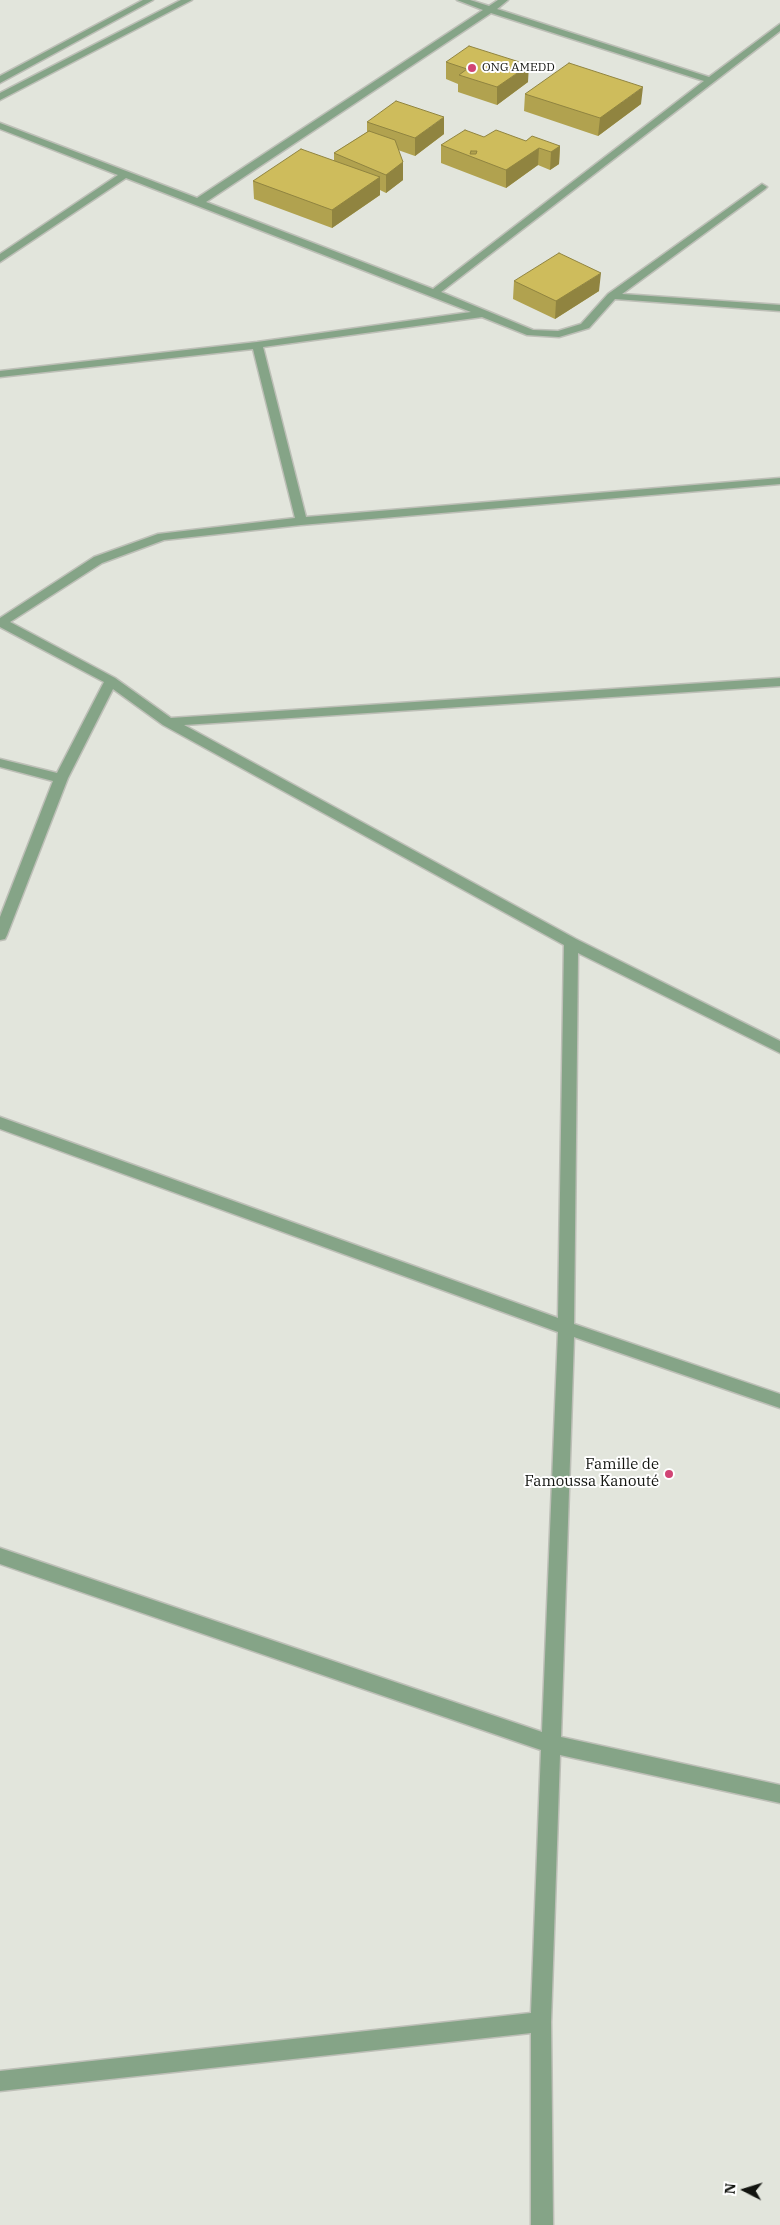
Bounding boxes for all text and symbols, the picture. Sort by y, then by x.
place label: ONG AMEDD [482,61,555,75]
marker: ONG AMEDD [466,62,478,74]
place label: Famille de Famoussa Kanouté [525,1456,659,1491]
marker: Famille de Famoussa Kanouté [663,1468,675,1480]
north arrow [720,2165,770,2215]
text: N [721,2182,740,2195]

